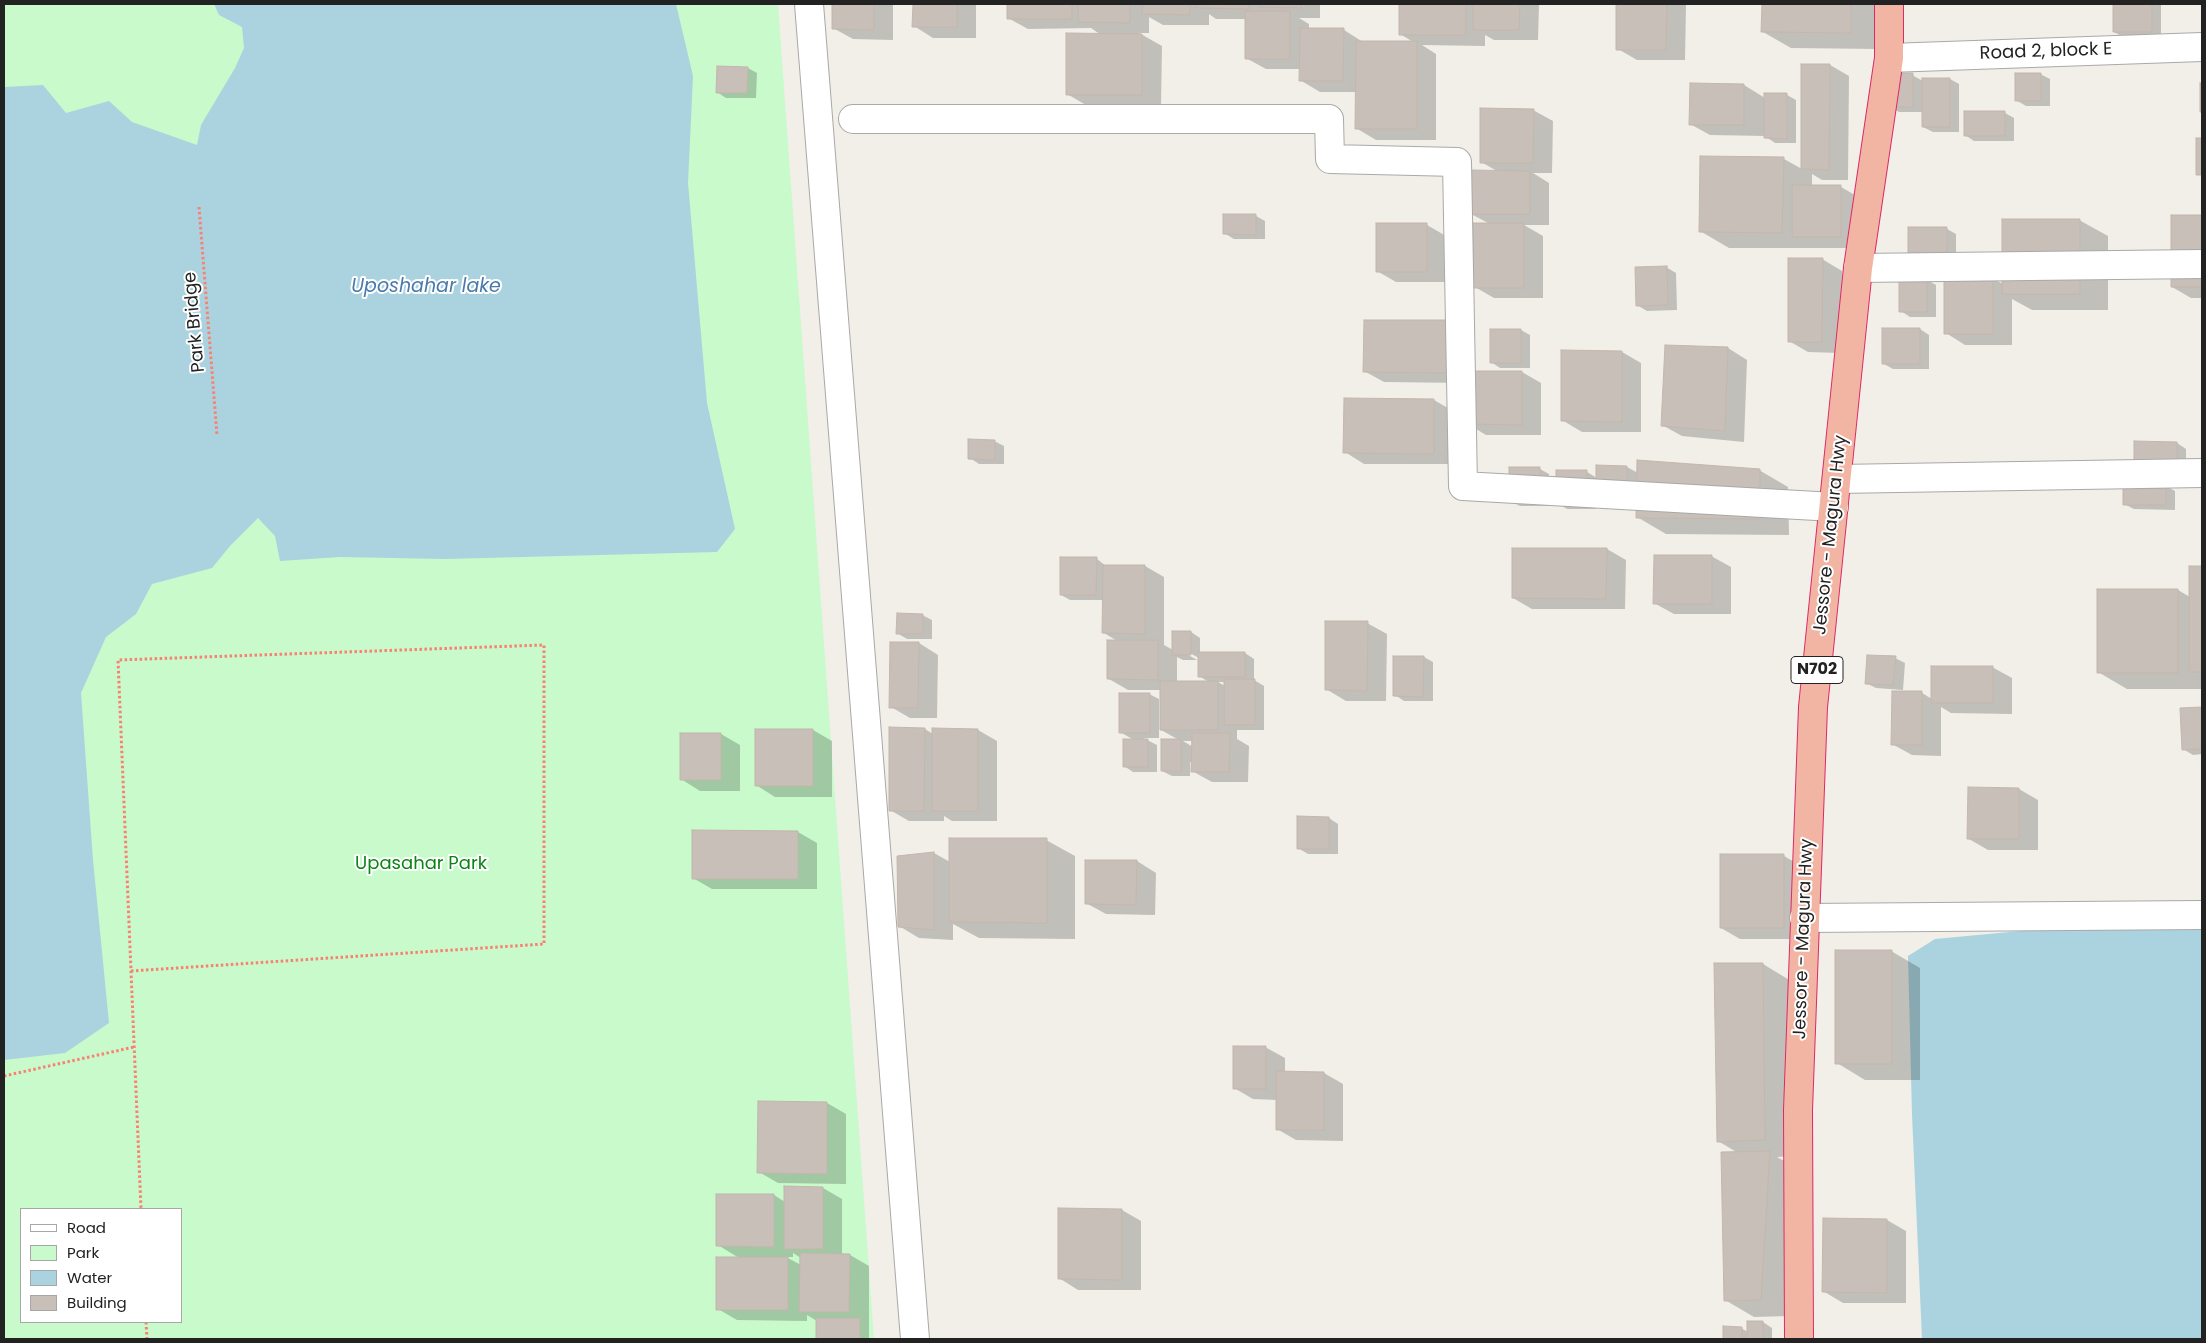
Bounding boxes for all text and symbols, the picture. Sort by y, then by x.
street label: Road 2, block E [1979,39,2113,65]
street label: Park Bridge [180,271,210,373]
water label: Uposhahar lake [351,276,501,298]
street label: Jessore - Magura Hwy [1810,434,1852,636]
road number: N702 [1791,656,1843,684]
street label: Jessore - Magura Hwy [1790,838,1818,1040]
park label: Upasahar Park [355,853,487,875]
legend [20,1208,182,1323]
text: Road [67,1217,106,1238]
text: Park [67,1242,99,1263]
text: Water [67,1267,112,1288]
text: Building [67,1292,127,1313]

